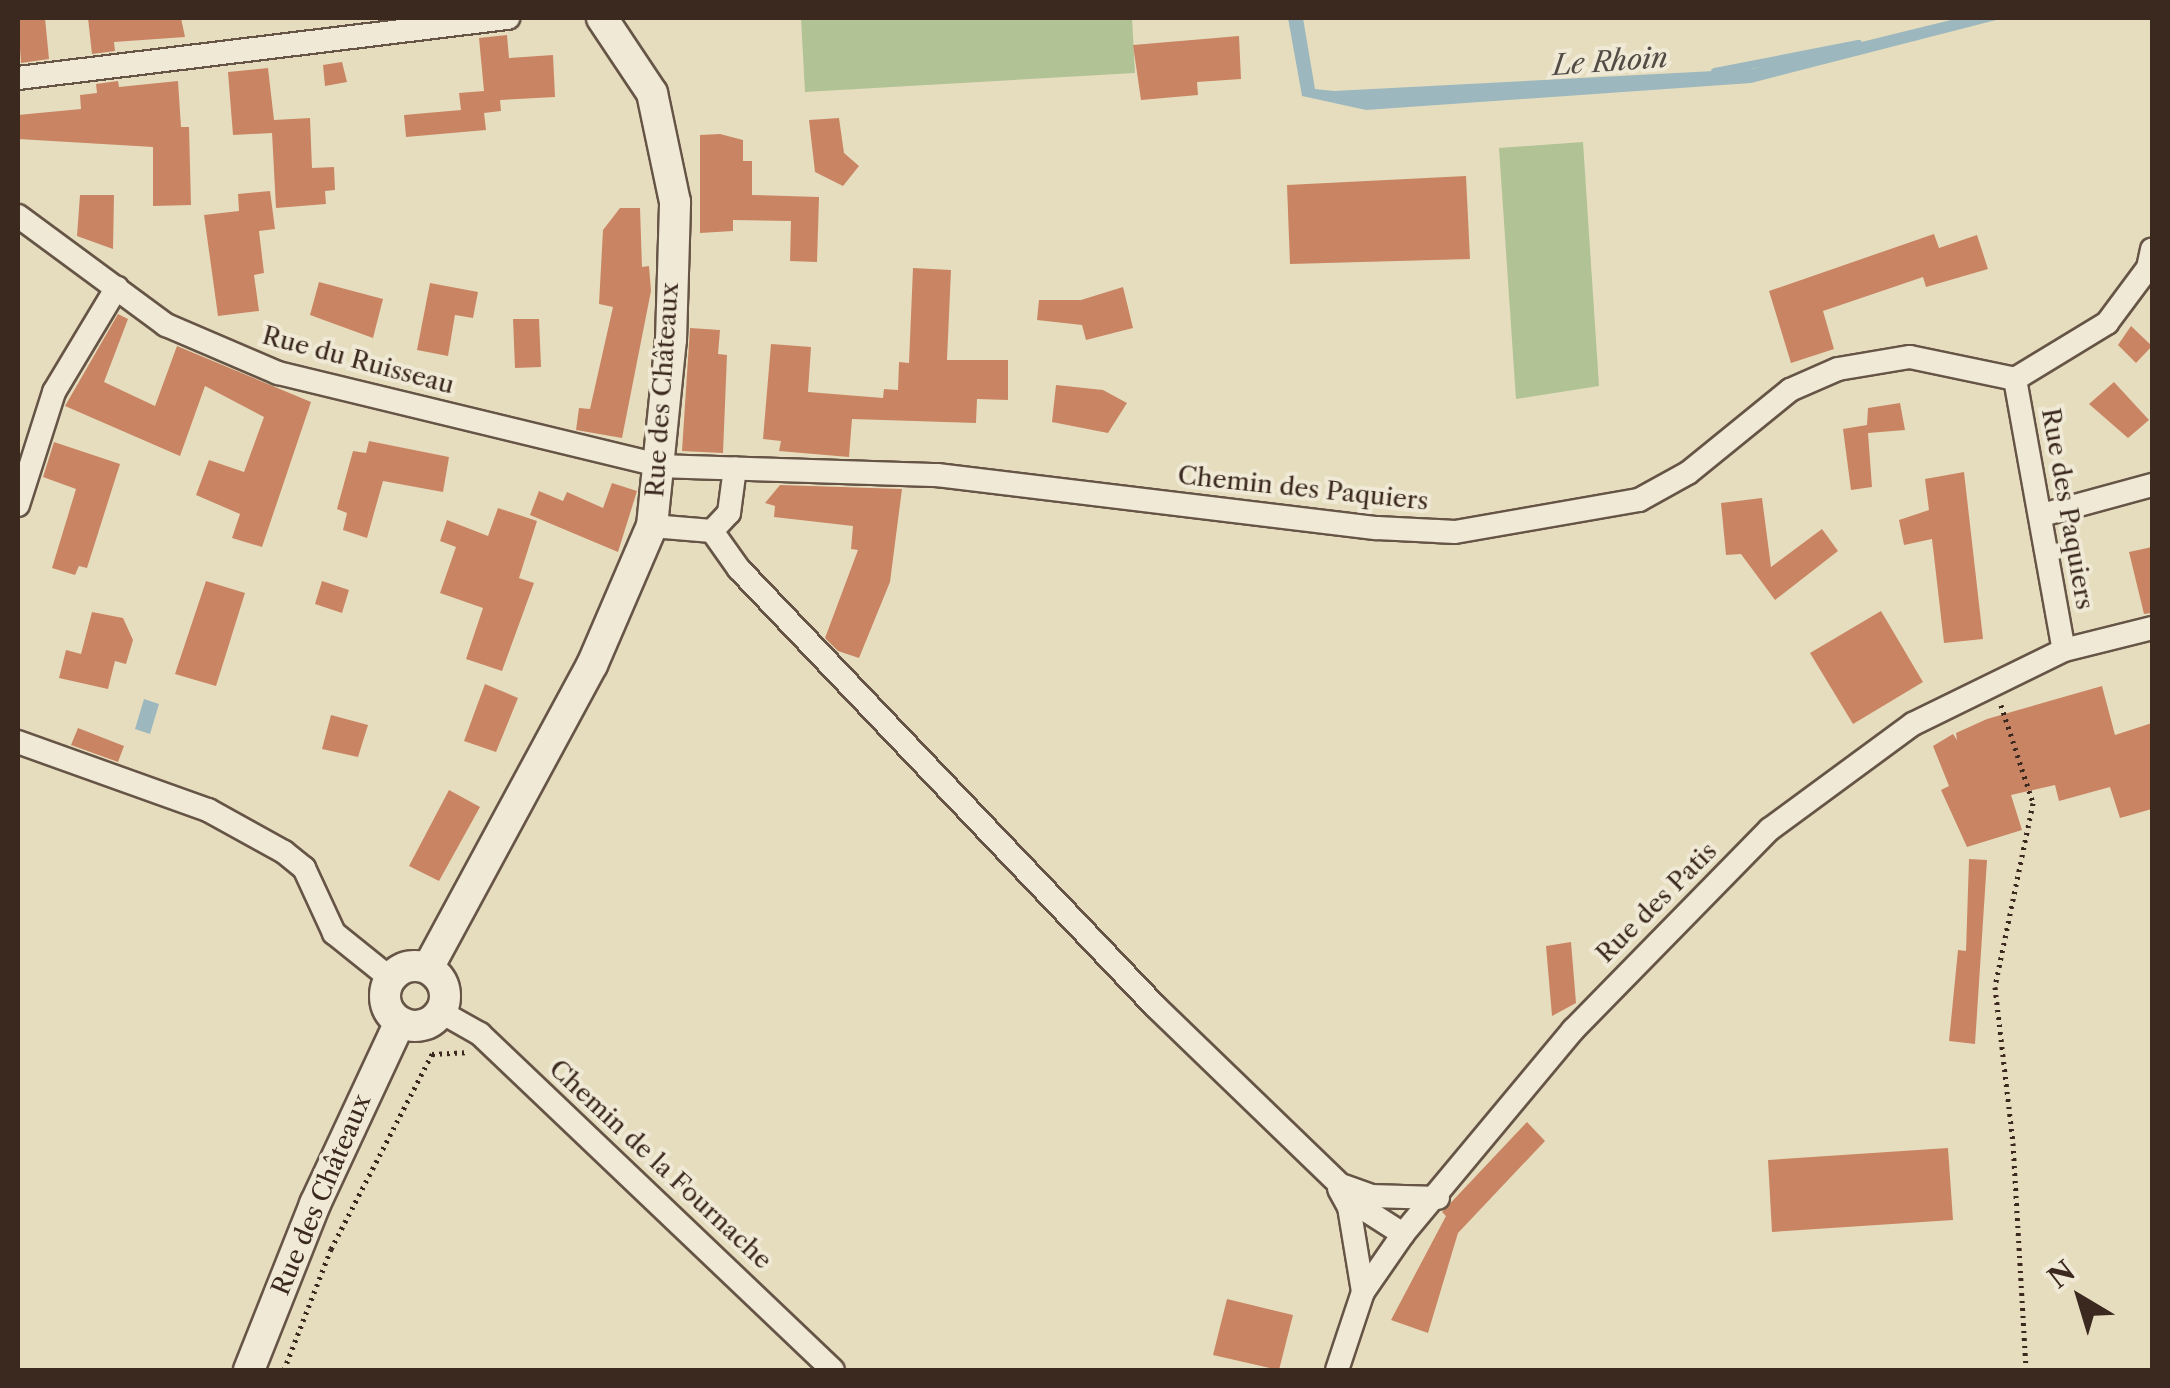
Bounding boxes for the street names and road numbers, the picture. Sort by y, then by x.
street label: Rue des Châteaux [641,282,685,498]
street label: Rue du Ruisseau [259,321,457,401]
street label: Rue des Paquiers [2035,406,2099,612]
street label: Chemin des Paquiers [1176,461,1430,517]
street label: Rue des Patis [1591,837,1723,969]
street label: Chemin de la Fournache [542,1054,778,1276]
street label: Rue des Châteaux [266,1090,378,1300]

